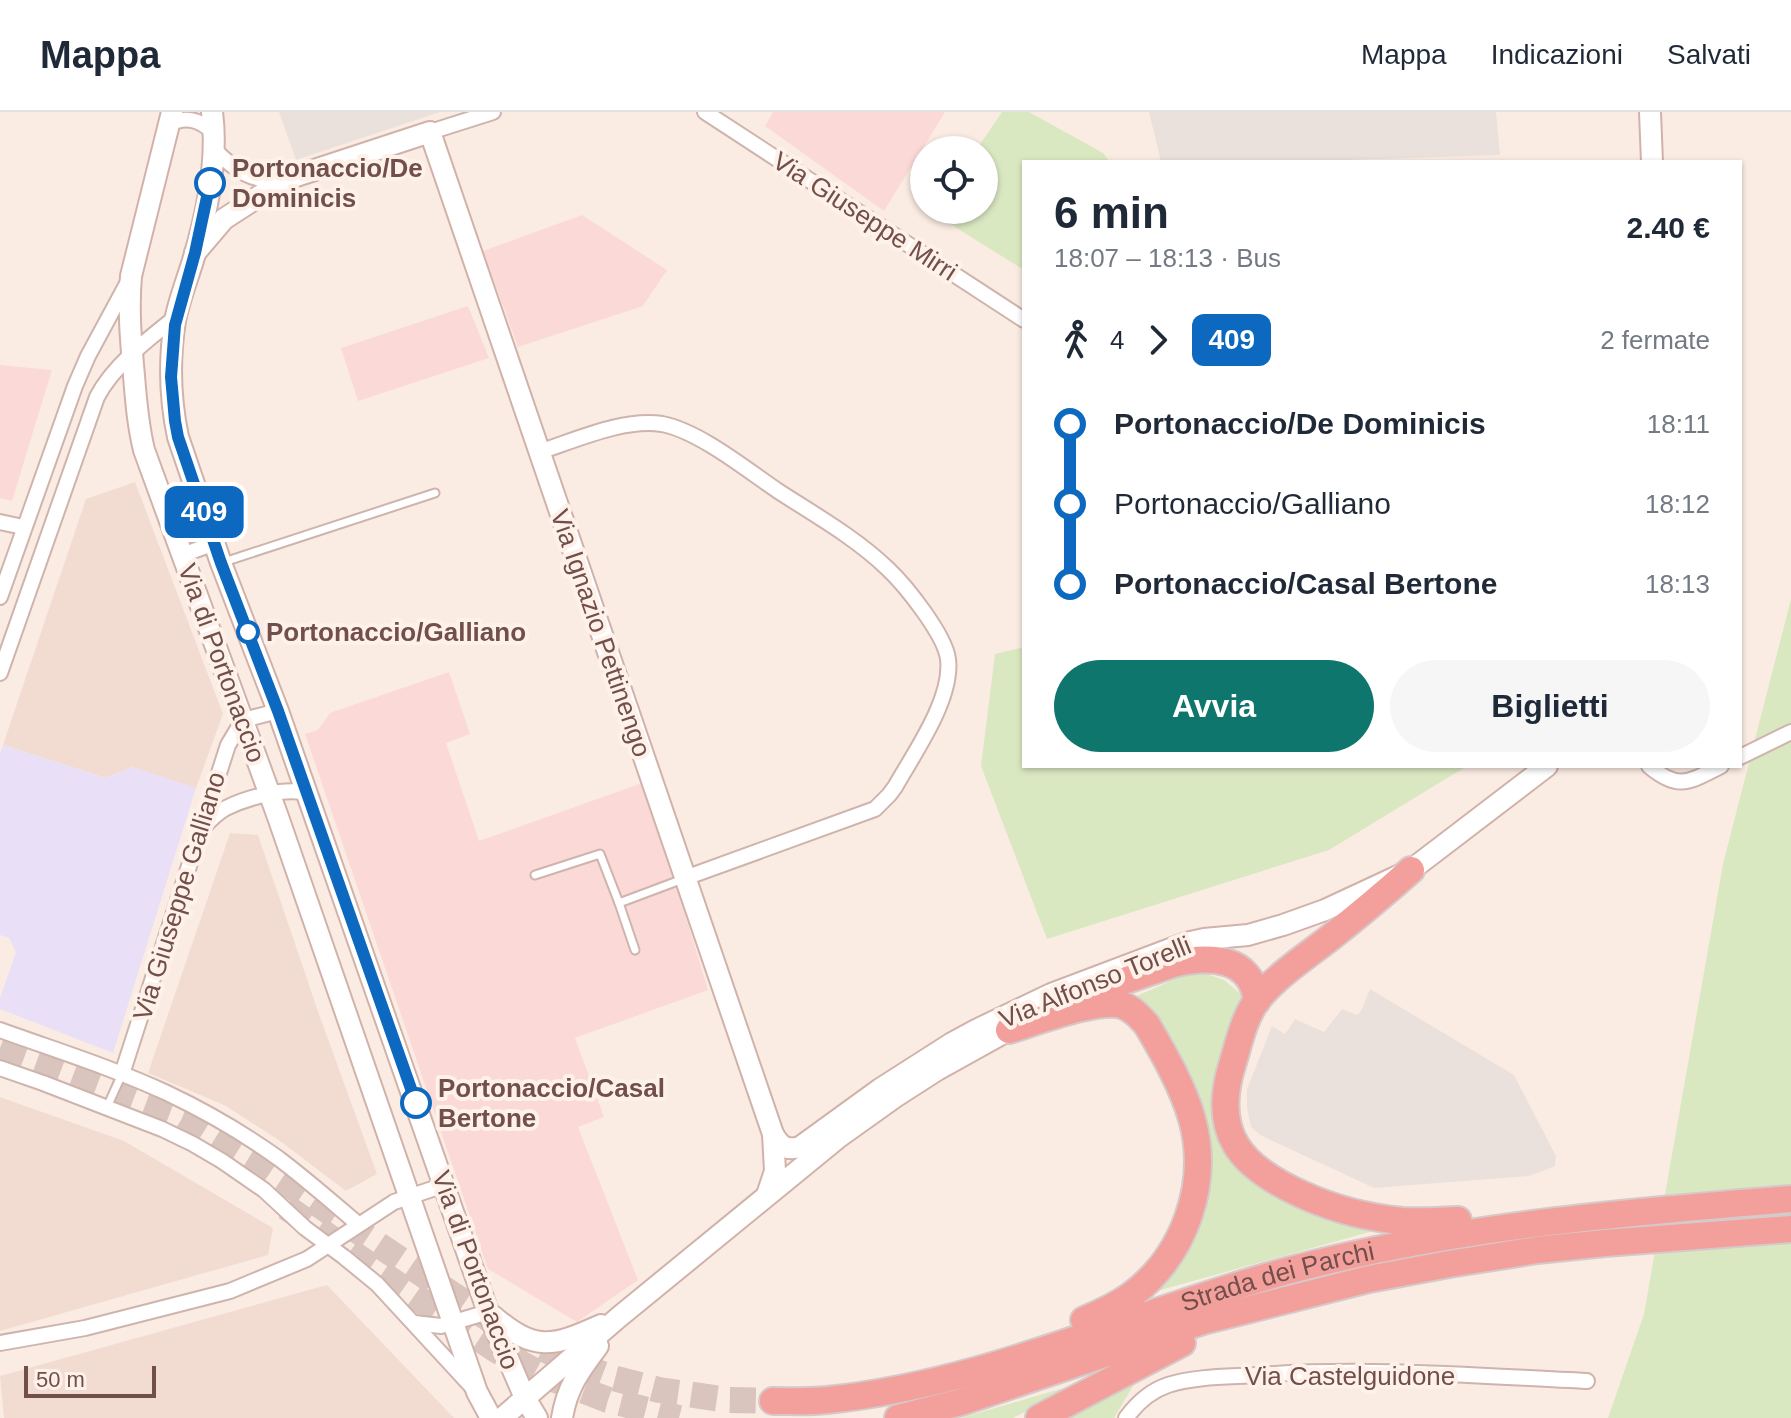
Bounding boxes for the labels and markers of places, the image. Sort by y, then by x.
place label: Portonaccio/De Dominicis [232,153,423,213]
marker: Portonaccio/De Dominicis [195,168,225,198]
place label: Portonaccio/Galliano [266,617,526,647]
marker: Portonaccio/Galliano [237,621,259,643]
place label: Portonaccio/Casal Bertone [438,1073,665,1133]
marker: Portonaccio/Casal Bertone [401,1088,431,1118]

